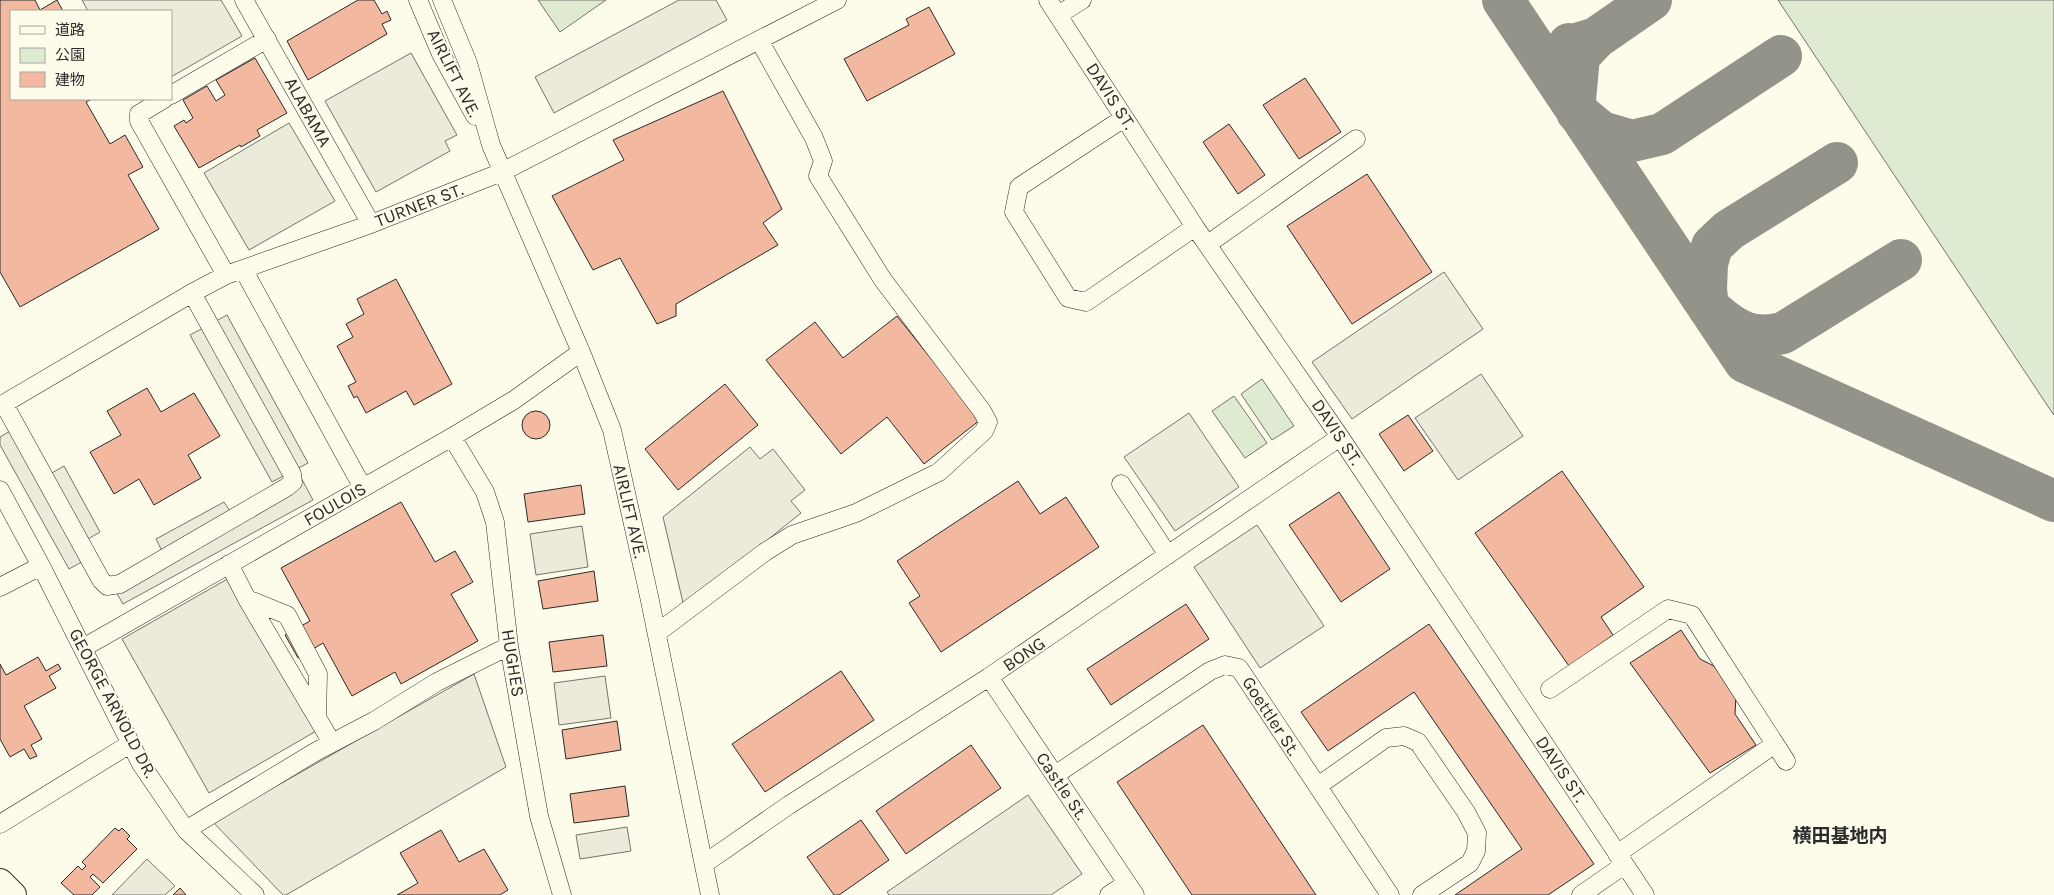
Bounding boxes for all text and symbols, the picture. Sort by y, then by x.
legend [10,10,172,100]
text: 道路 [55,21,85,39]
street label: AIRLIFT AVE. [422,25,486,121]
text: 公園 [55,46,85,64]
street label: DAVIS ST. [1081,58,1141,134]
text: 建物 [55,71,85,89]
street label: ALABAMA [280,73,336,151]
street label: TURNER ST. [372,178,466,232]
street label: DAVIS ST. [1307,395,1367,469]
street label: AIRLIFT AVE. [608,462,652,560]
street label: FOULOIS [300,477,370,531]
street label: GEORGE ARNOLD DR. [64,624,162,782]
street label: HUGHES [497,627,529,699]
street label: BONG [998,632,1050,676]
street label: Goettler St. [1237,672,1305,760]
street label: DAVIS ST. [1531,732,1591,806]
street label: Castle St. [1031,748,1093,824]
district label: 横田基地内 [1792,825,1888,847]

